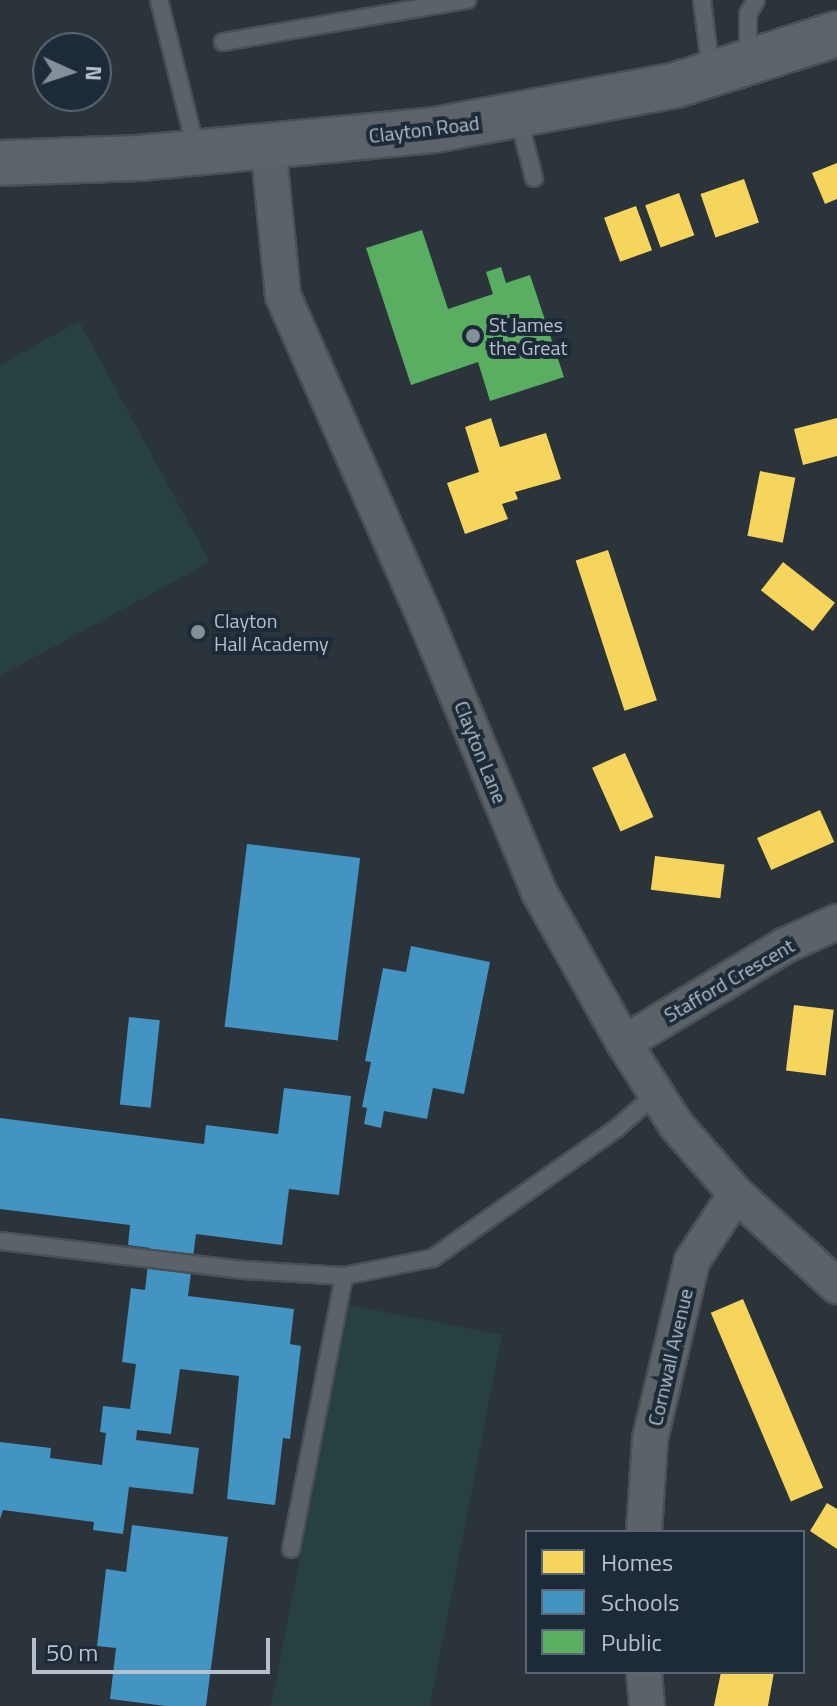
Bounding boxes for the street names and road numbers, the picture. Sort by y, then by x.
street label: Clayton Road [367,110,481,148]
street label: Clayton Lane [450,697,512,807]
street label: Stafford Crescent [660,933,798,1027]
street label: Cornwall Avenue [643,1286,697,1428]

